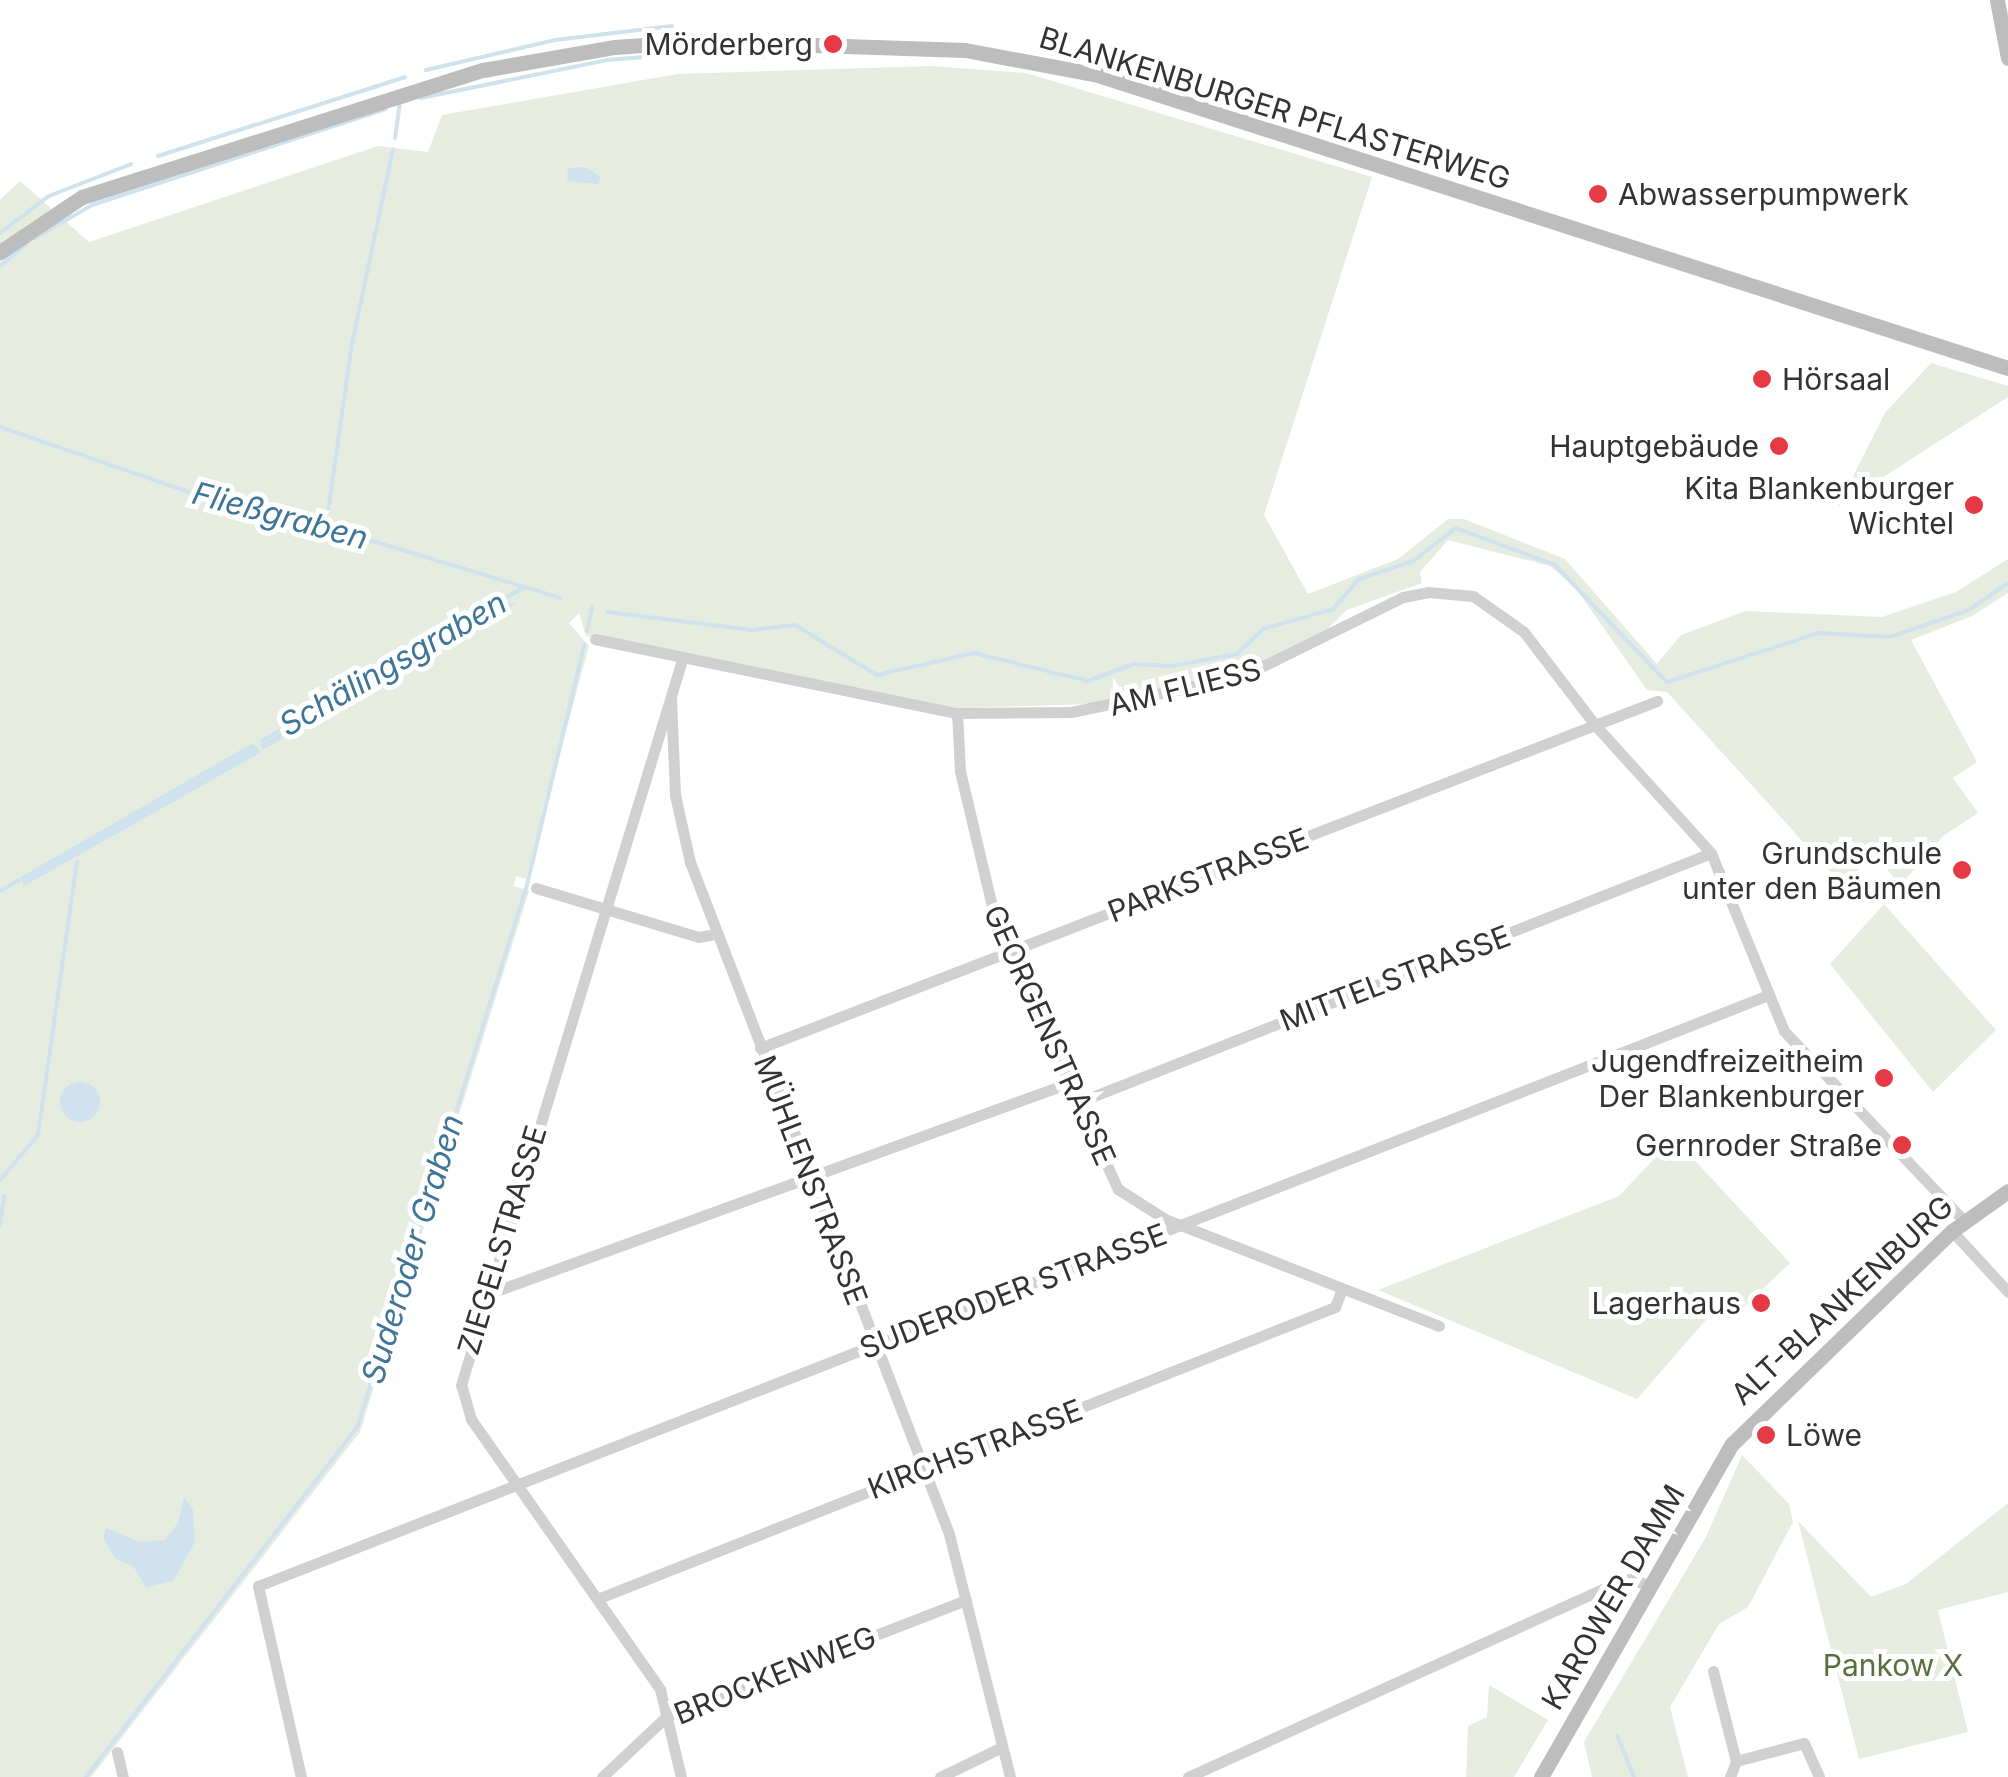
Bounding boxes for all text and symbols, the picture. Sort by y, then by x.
street label: BLANKENBURGER PFLASTERWEG [1035,19,1515,197]
place label: Mörderberg [644,26,813,62]
marker: Mörderberg [822,33,844,55]
place label: Abwasserpumpwerk [1618,176,1909,212]
marker: Abwasserpumpwerk [1587,183,1609,205]
place label: Hörsaal [1782,361,1890,397]
marker: Hörsaal [1751,368,1773,390]
place label: Hauptgebäude [1549,428,1759,464]
marker: Hauptgebäude [1768,435,1790,457]
place label: Kita Blankenburger Wichtel [1684,470,1954,540]
water label: Fließgraben [188,474,372,558]
marker: Kita Blankenburger Wichtel [1963,494,1985,516]
water label: Schälingsgraben [273,583,513,745]
street label: AM FLIESS [1105,651,1265,723]
street label: PARKSTRASSE [1103,820,1313,930]
place label: Grundschule unter den Bäumen [1682,835,1942,906]
marker: Grundschule unter den Bäumen [1951,859,1973,881]
street label: GEORGENSTRASSE [976,899,1124,1171]
street label: MITTELSTRASSE [1275,917,1515,1039]
place label: Jugendfreizeitheim Der Blankenburger [1591,1043,1864,1114]
street label: MÜHLENSTRASSE [747,1050,875,1310]
marker: Jugendfreizeitheim Der Blankenburger [1873,1067,1895,1089]
water label: Suderoder Graben [354,1110,472,1388]
street label: ZIEGELSTRASSE [450,1121,554,1359]
place label: Gernroder Straße [1635,1127,1882,1163]
marker: Gernroder Straße [1891,1134,1913,1156]
street label: ALT-BLANKENBURG [1724,1188,1960,1412]
street label: SUDERODER STRASSE [854,1216,1172,1366]
place label: Lagerhaus [1591,1285,1741,1321]
marker: Lagerhaus [1750,1292,1772,1314]
street label: KIRCHSTRASSE [863,1392,1087,1506]
place label: Löwe [1786,1417,1862,1453]
marker: Löwe [1755,1424,1777,1446]
street label: KAROWER DAMM [1534,1478,1692,1716]
street label: BROCKENWEG [669,1618,881,1732]
park label: Pankow X [1823,1647,1963,1683]

